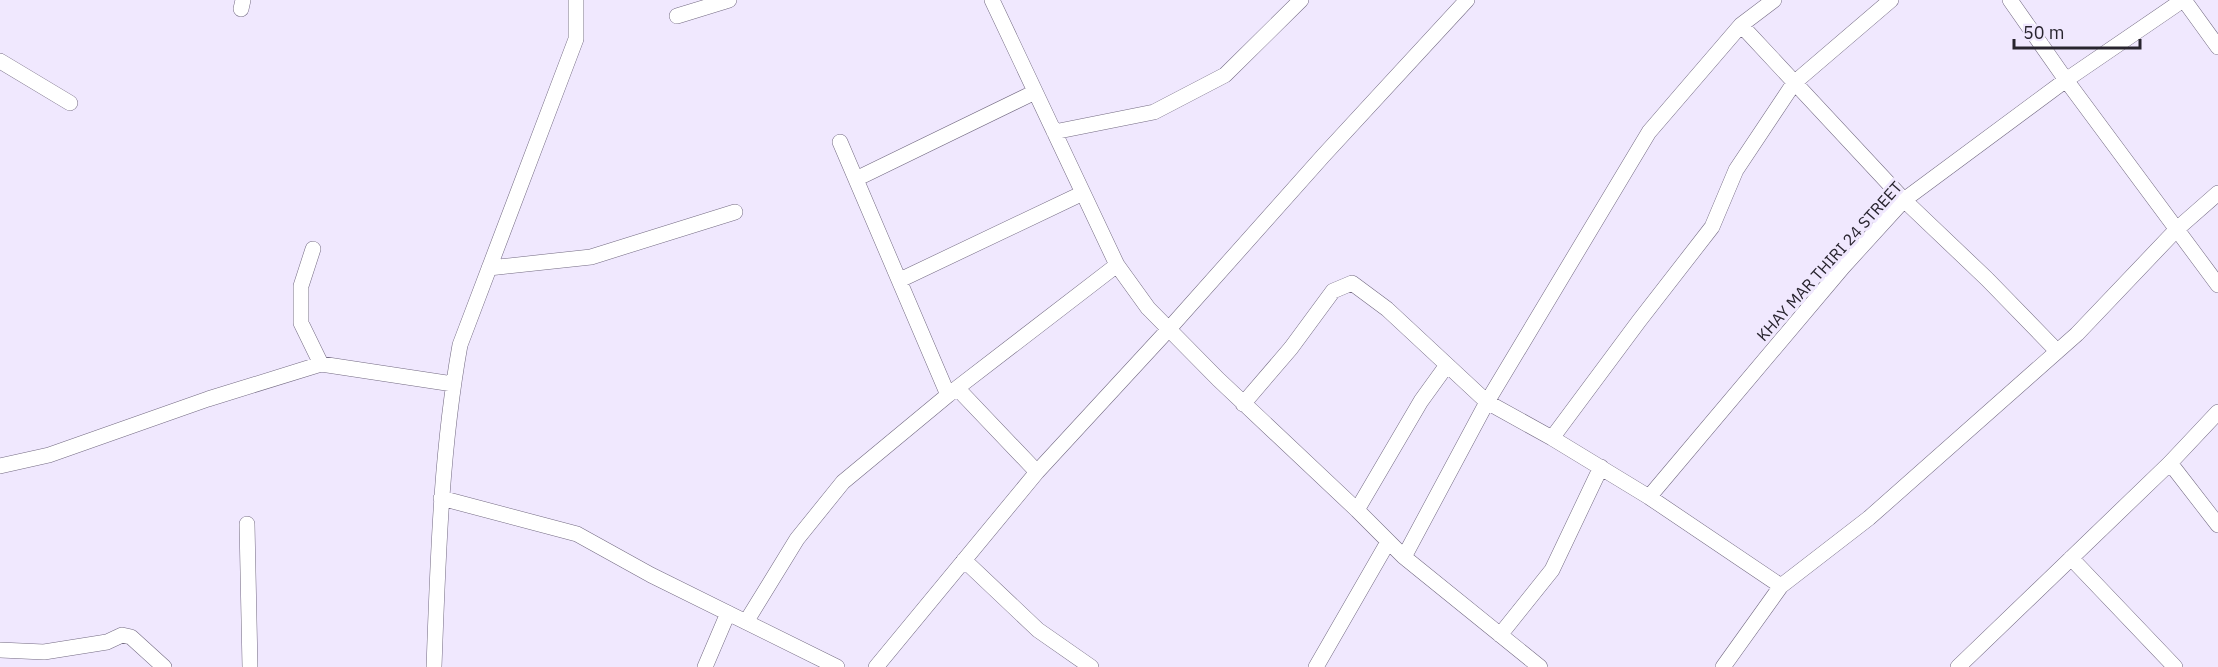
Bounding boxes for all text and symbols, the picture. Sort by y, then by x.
scale bar [2014,12,2140,50]
text: 50 m [2023,21,2065,44]
street label: KHAY MAR THIRI 24 STREET [1752,177,1906,345]

